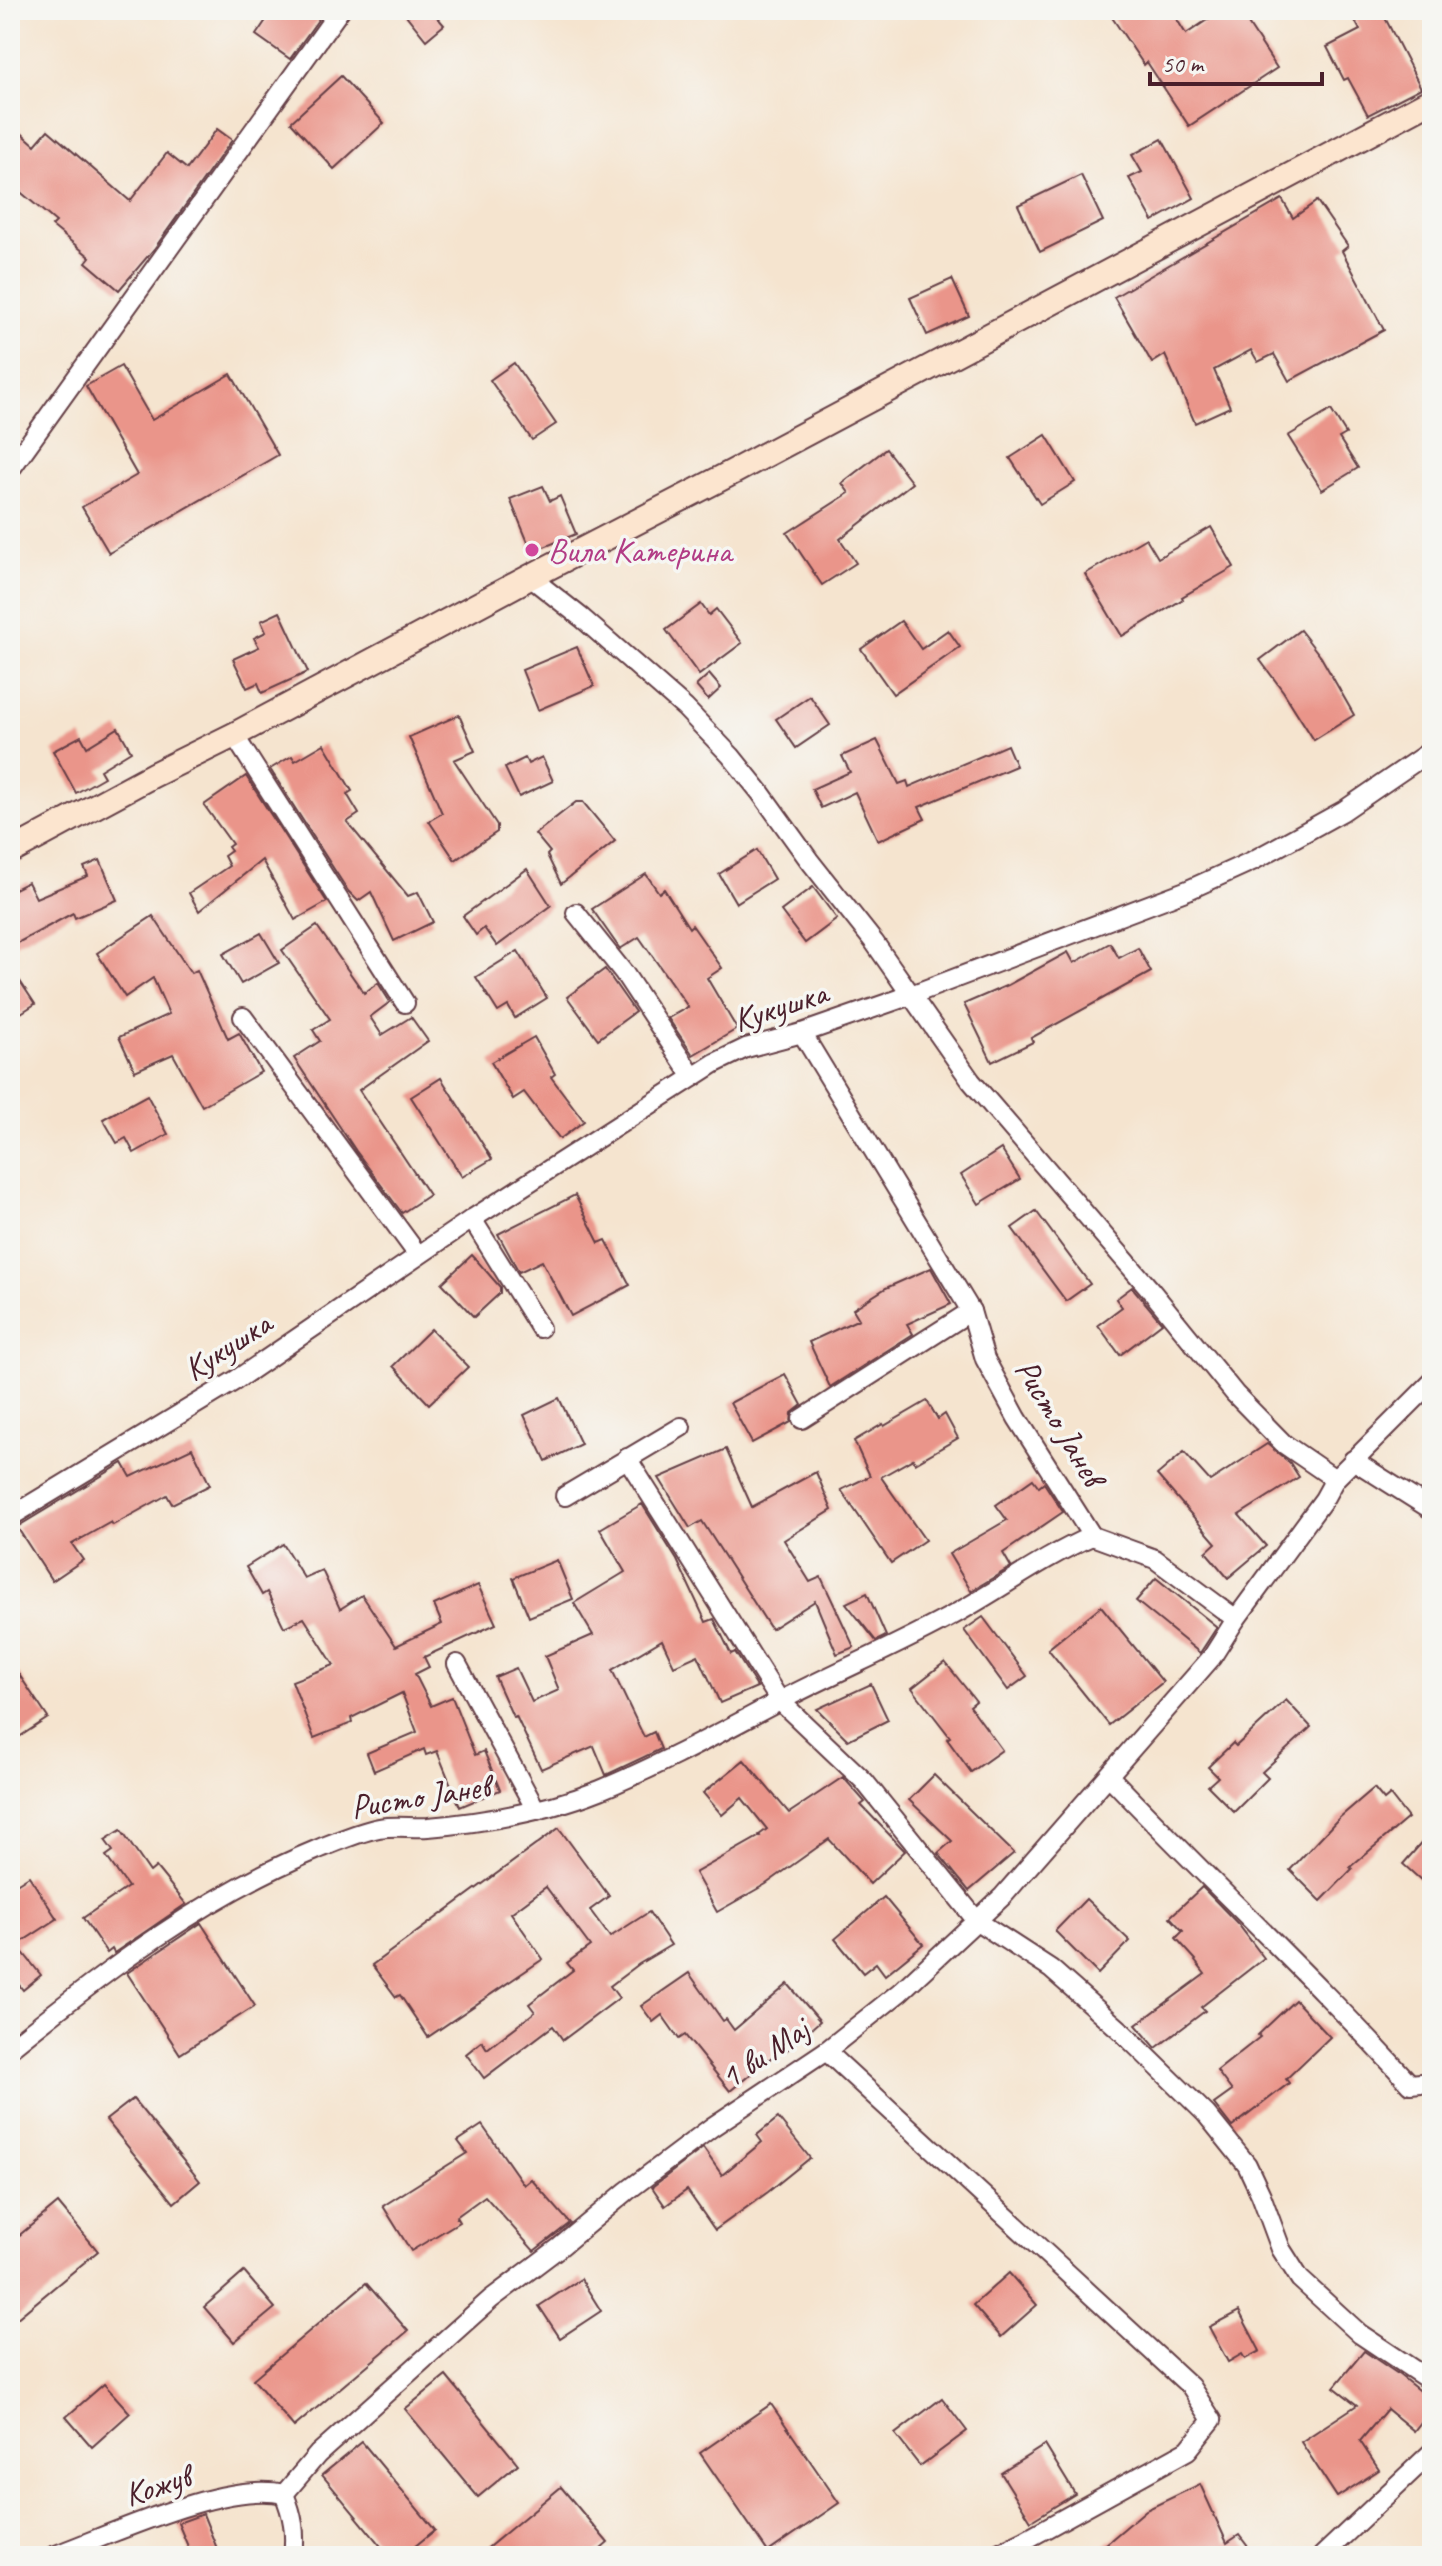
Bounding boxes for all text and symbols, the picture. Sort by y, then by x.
scale bar [1150,36,1322,86]
text: 50 m [1162,49,1205,79]
place label: Вила Катерина [548,529,734,572]
marker: Вила Катерина [523,541,541,559]
street label: Кукушка [728,970,835,1041]
street label: Кукушка [175,1300,282,1390]
street label: Ристо Јанев [1006,1351,1118,1498]
street label: Ристо Јанев [348,1763,499,1828]
street label: 1 ви Мај [711,2005,820,2098]
street label: Кожув [119,2452,201,2516]

